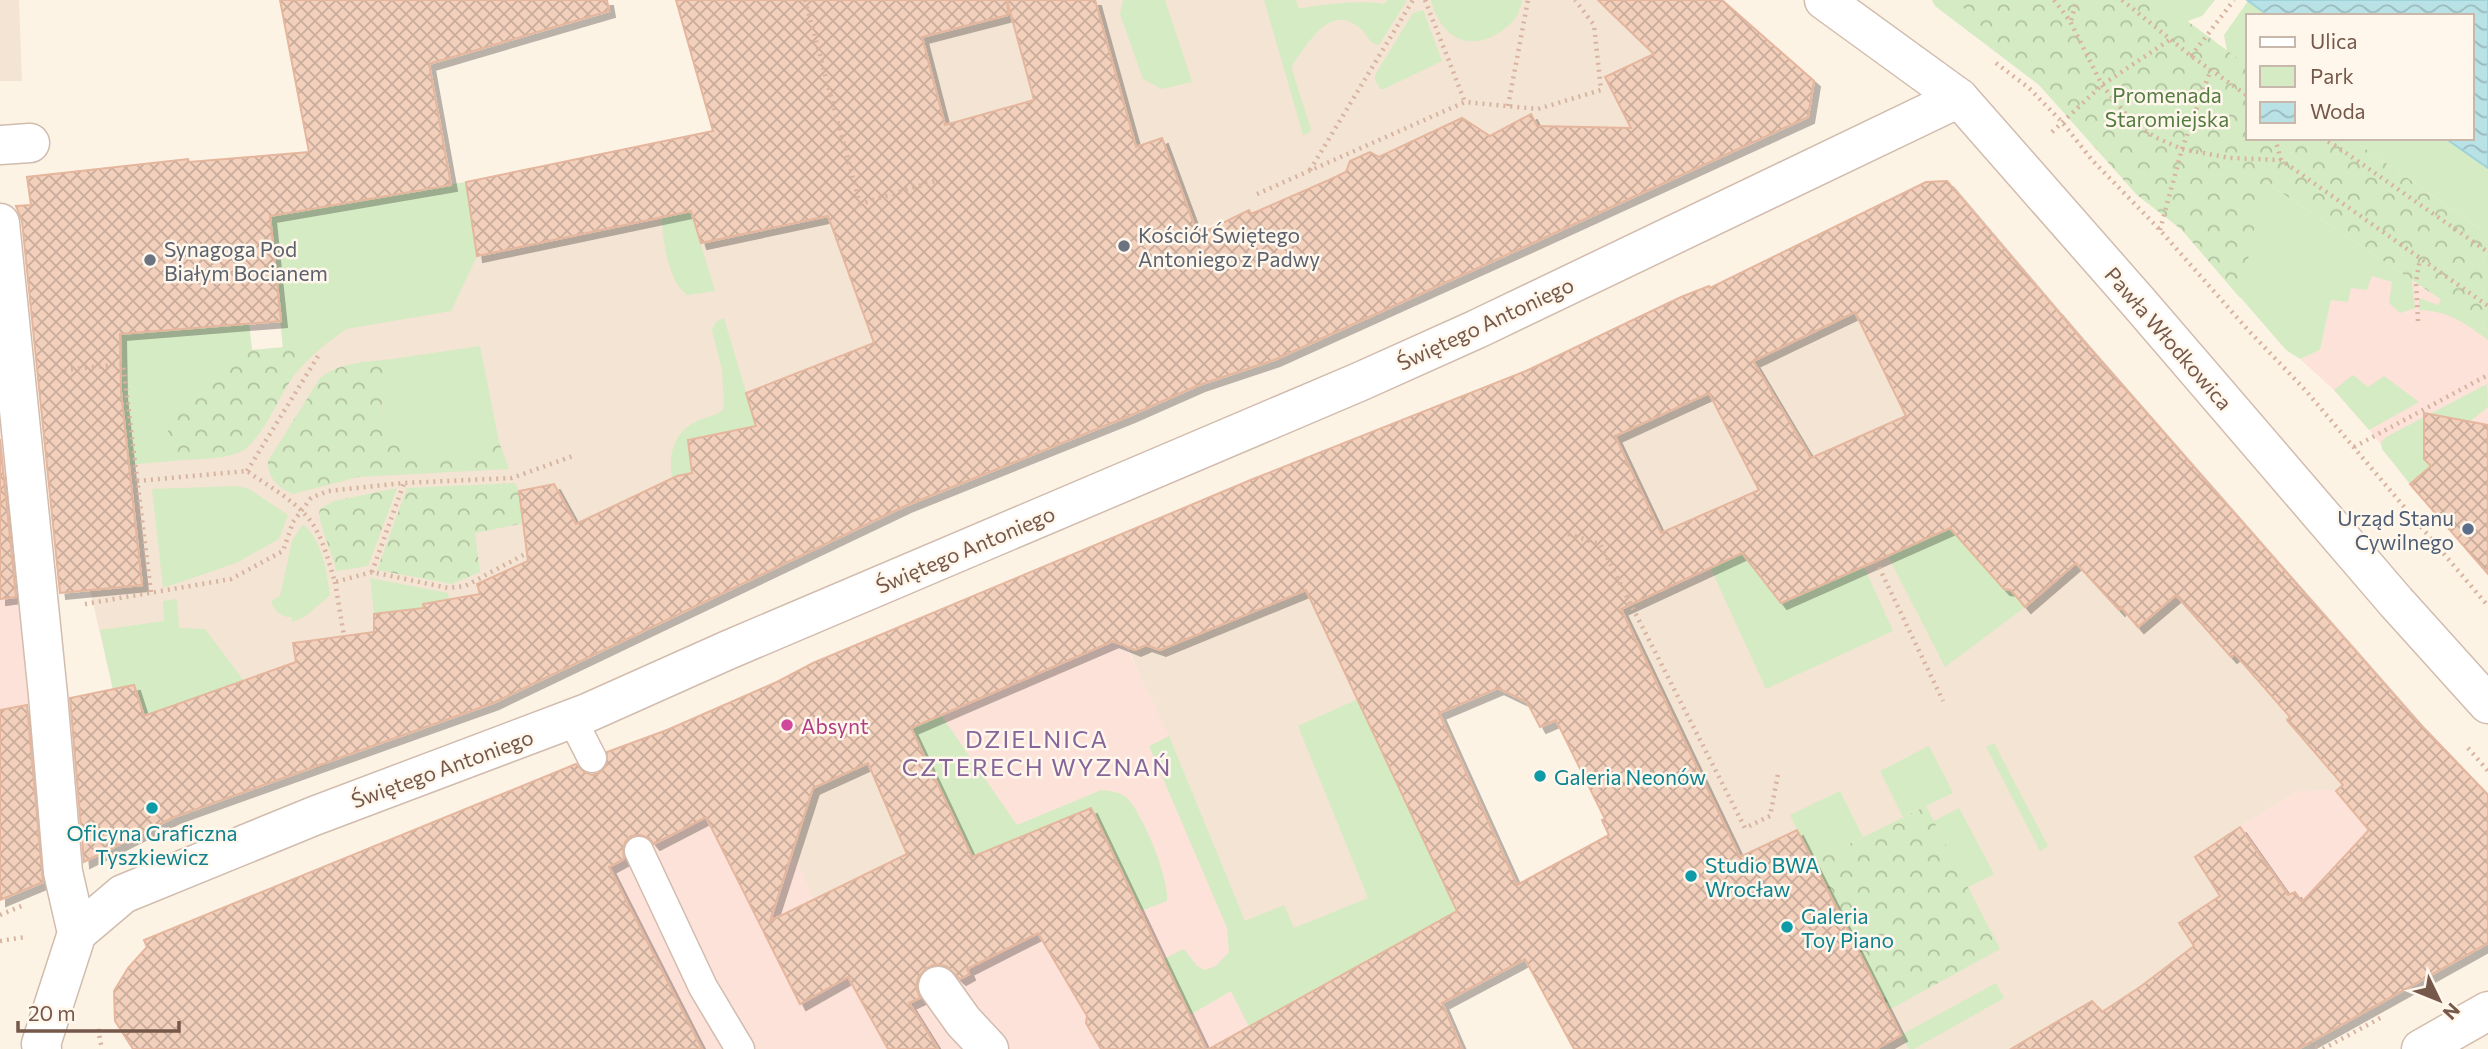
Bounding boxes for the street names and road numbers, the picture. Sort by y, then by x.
street label: Pawła Włodkowica [2100,262,2238,414]
street label: Świętego Antoniego [1393,271,1577,375]
street label: Świętego Antoniego [872,500,1058,598]
street label: Świętego Antoniego [348,723,536,813]

